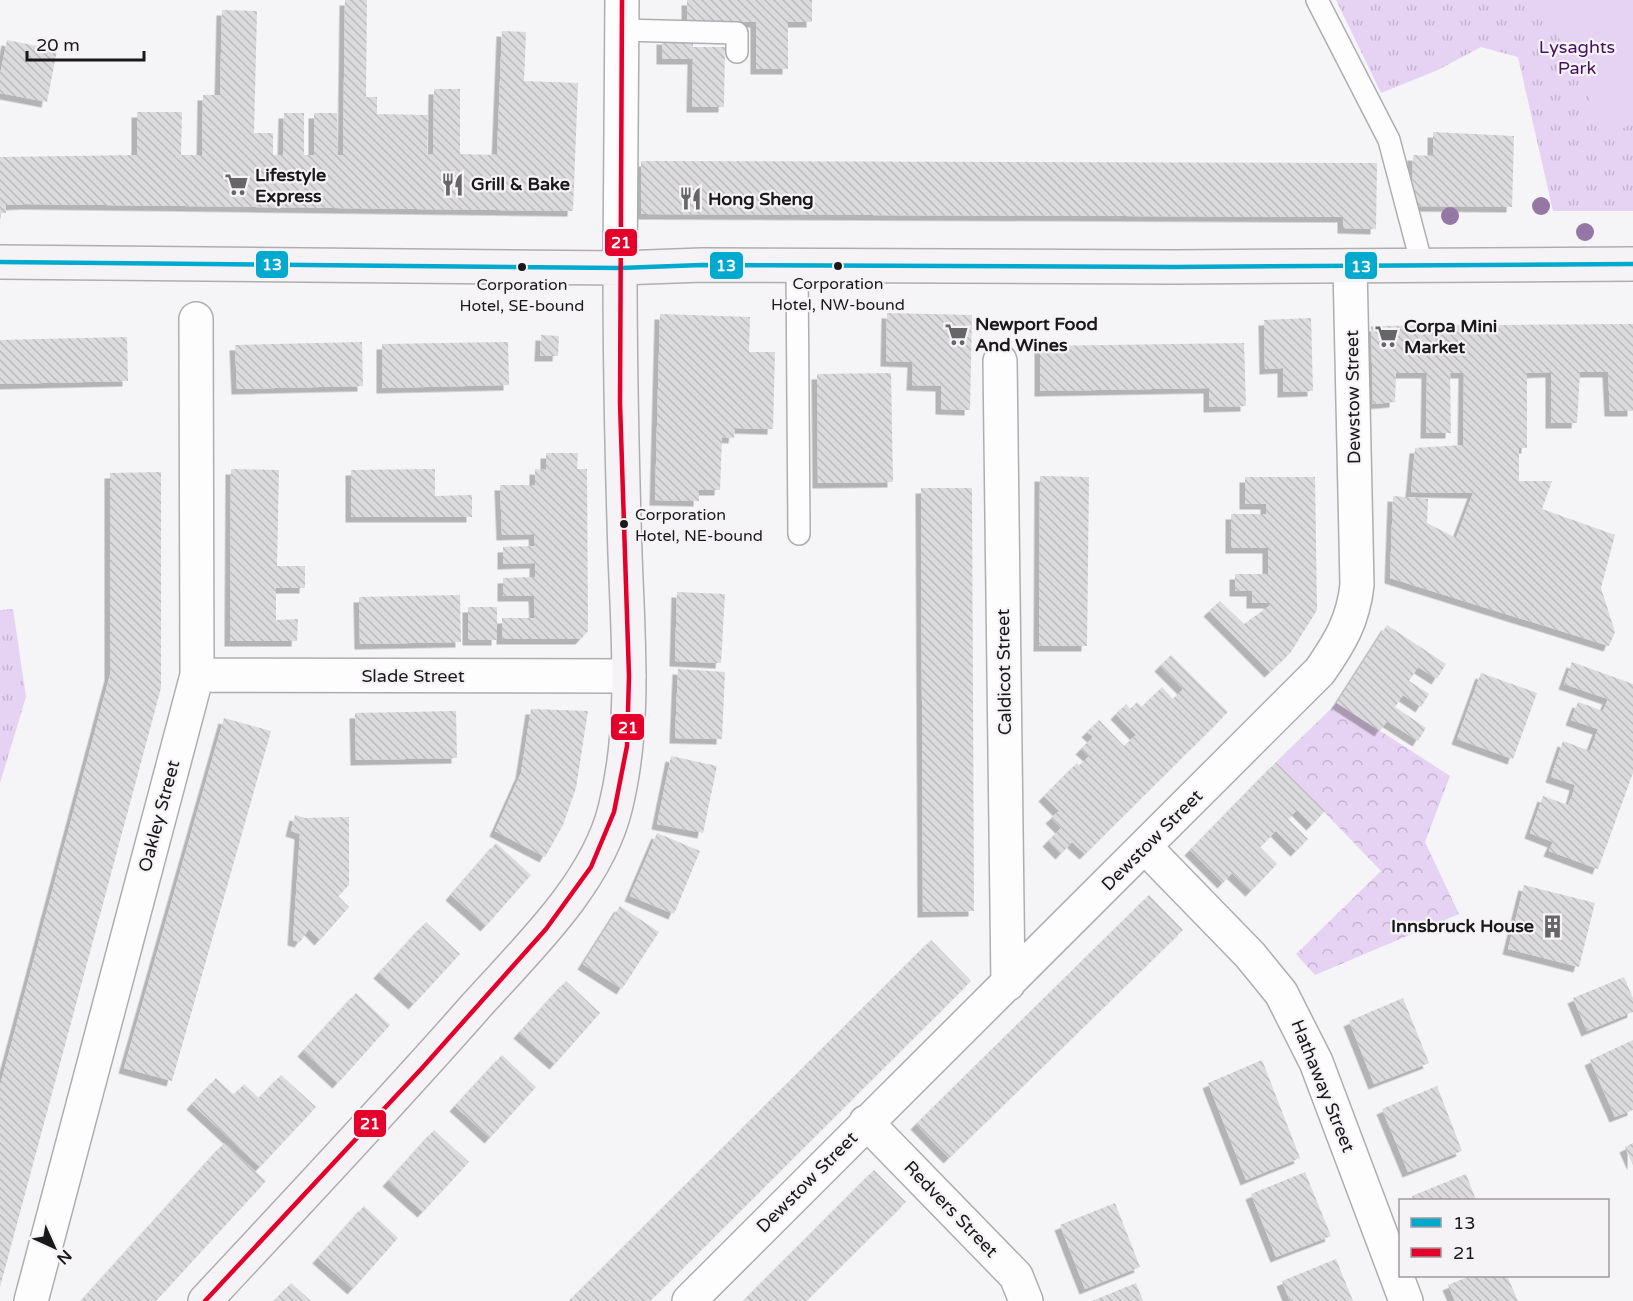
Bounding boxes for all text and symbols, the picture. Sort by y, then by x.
scale bar [27,24,144,62]
text: 20 m [36,34,80,56]
park label: Lysaghts Park [1539,36,1615,79]
place label: Lifestyle Express [255,164,326,207]
restaurant icon: Grill & Bake [440,171,466,197]
supermarket icon: Lifestyle Express [224,172,250,198]
place label: Grill & Bake [471,173,570,195]
restaurant icon: Hong Sheng [677,186,703,212]
place label: Hong Sheng [708,188,814,210]
line badge: 21 [604,228,638,257]
text: 21 [611,233,631,253]
line badge: 13 [255,250,289,279]
line badge: 13 [709,251,744,280]
line badge: 13 [1344,251,1378,280]
text: 13 [262,255,282,275]
text: 13 [716,256,736,276]
text: 13 [1351,257,1371,277]
marker: Corporation Hotel, NW-bound [832,260,844,272]
marker: Corporation Hotel, SE-bound [516,261,528,273]
place label: Corporation Hotel, NW-bound [771,274,905,315]
place label: Corporation Hotel, SE-bound [460,275,584,316]
place label: Newport Food And Wines [975,313,1098,356]
place label: Corpa Mini Market [1404,315,1497,358]
supermarket icon: Newport Food And Wines [944,321,970,347]
supermarket icon: Corpa Mini Market [1373,323,1399,349]
street label: Dewstow Street [1341,330,1365,464]
place label: Corporation Hotel, NE-bound [635,505,763,546]
marker: Corporation Hotel, NE-bound [618,518,630,530]
street label: Caldicot Street [992,609,1016,735]
street label: Slade Street [361,665,465,687]
line badge: 21 [610,713,645,741]
text: 21 [618,718,638,738]
street label: Oakley Street [134,758,185,874]
street label: Dewstow Street [1097,785,1207,895]
building icon: Innsbruck House [1539,913,1565,939]
place label: Innsbruck House [1391,915,1534,937]
street label: Hathaway Street [1286,1016,1360,1156]
line badge: 21 [353,1109,387,1138]
text: 21 [360,1114,380,1134]
street label: Dewstow Street [752,1127,862,1237]
street label: Redvers Street [899,1156,1003,1262]
legend [1399,1199,1609,1277]
text: 13 [1453,1212,1476,1234]
north arrow [24,1217,84,1277]
text: 21 [1453,1242,1476,1264]
text: N [52,1245,76,1269]

